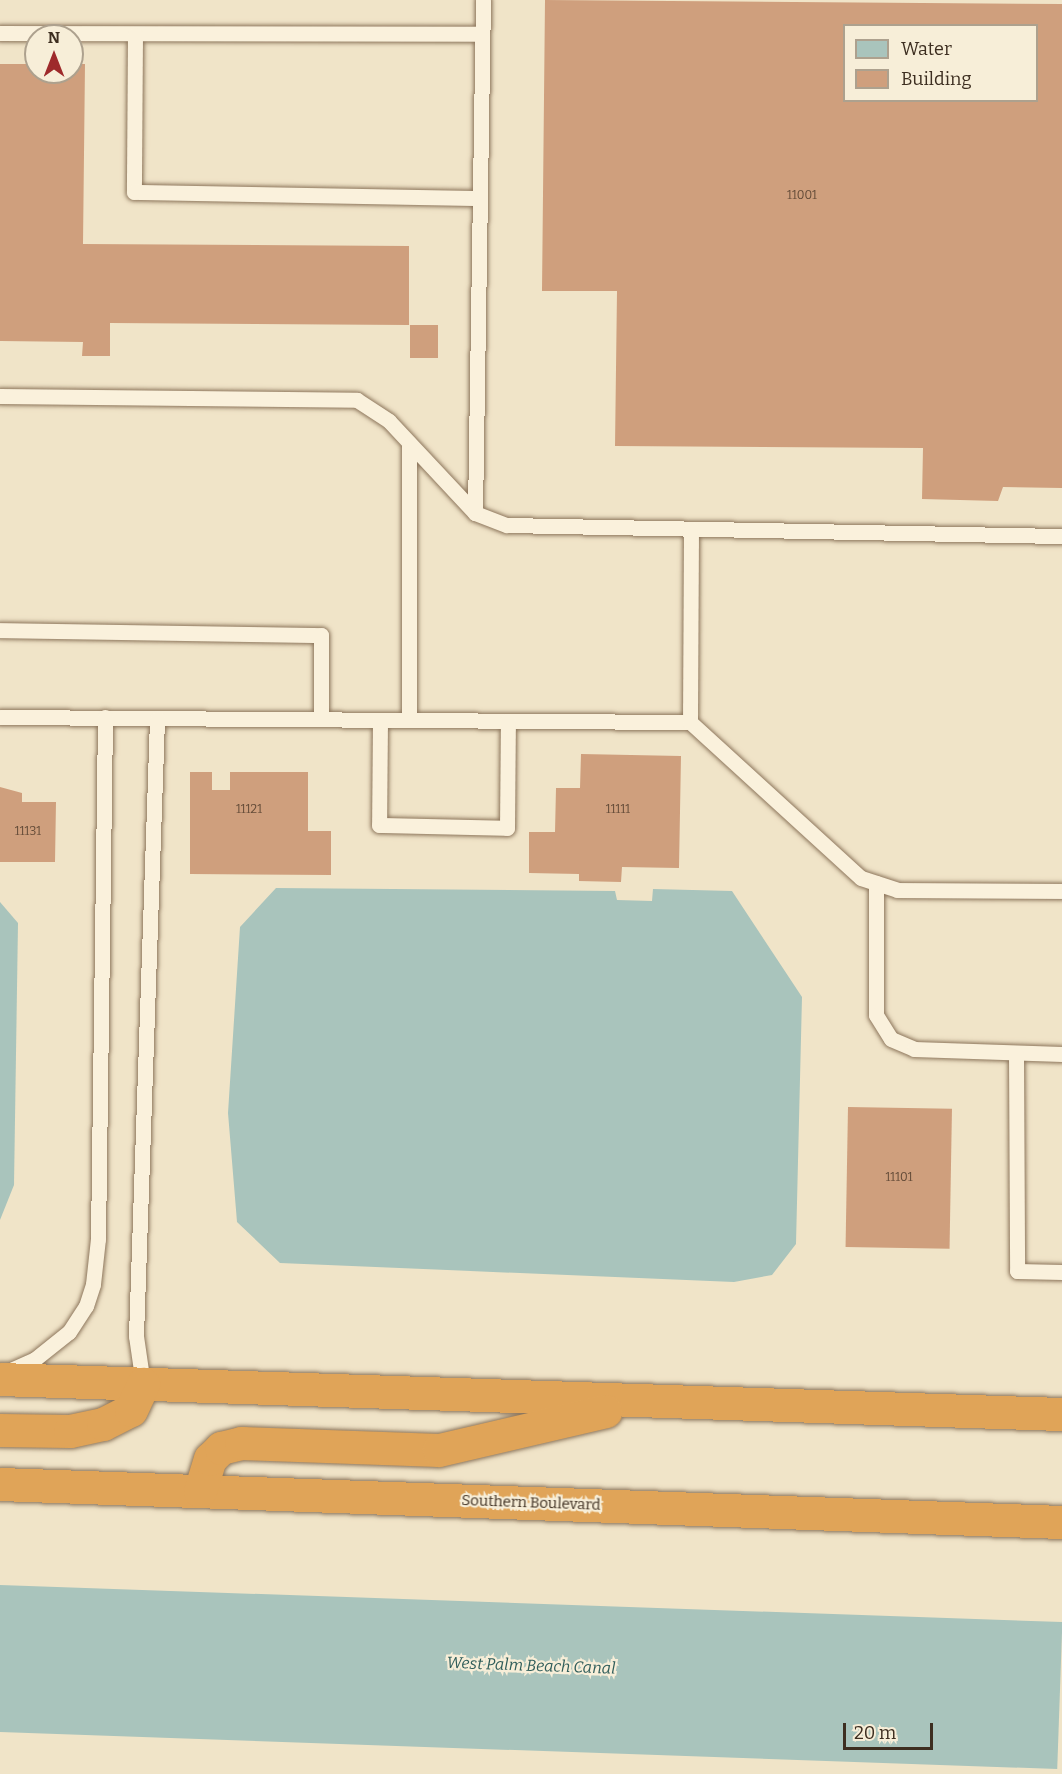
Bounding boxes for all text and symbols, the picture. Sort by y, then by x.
north arrow [24,24,84,84]
legend [843,24,1038,102]
text: N [48,28,60,47]
text: Water [901,38,952,60]
text: Building [901,68,972,90]
house number: 11001 [787,189,817,203]
house number: 11121 [236,803,262,817]
house number: 11111 [606,803,630,817]
house number: 11131 [15,825,41,839]
house number: 11101 [885,1171,913,1185]
street label: Southern Boulevard [461,1492,601,1514]
water label: West Palm Beach Canal [446,1653,616,1679]
scale bar [846,1711,936,1749]
text: 20 m [854,1722,896,1744]

